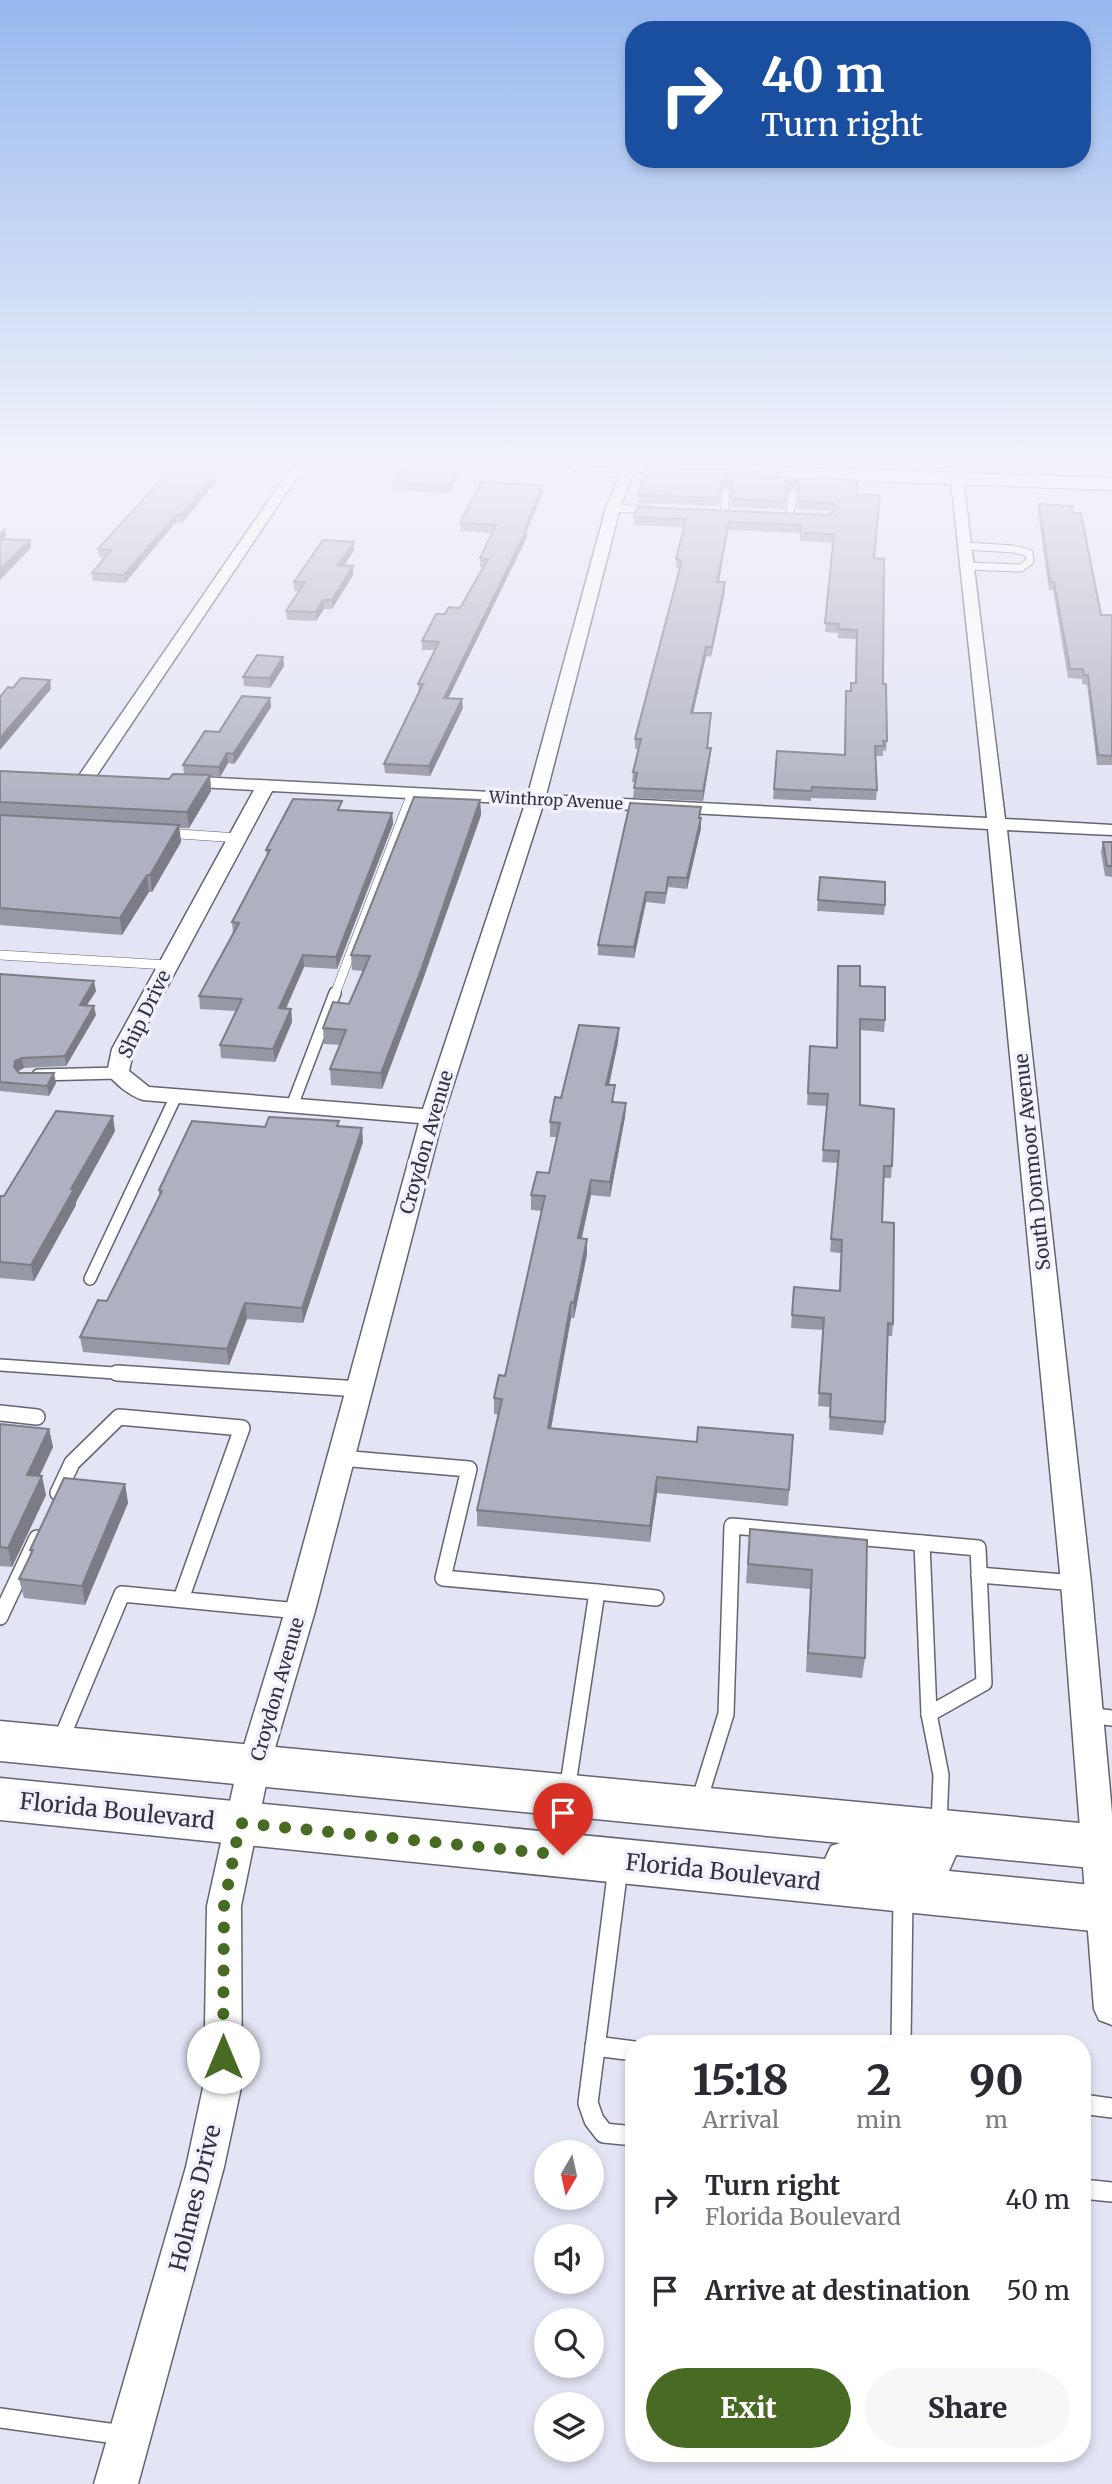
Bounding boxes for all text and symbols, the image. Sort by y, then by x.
text: 40 m [761,44,885,105]
icon: right [646,49,737,140]
text: Turn right [761,105,923,145]
street label: Winthrop Avenue [488,786,623,813]
street label: Ship Drive [112,966,176,1062]
street label: South Donmoor Avenue [1009,1052,1055,1272]
street label: Croydon Avenue [394,1067,458,1217]
street label: Croydon Avenue [245,1614,309,1764]
pin [533,1783,593,1855]
street label: Florida Boulevard [18,1786,216,1835]
icon: arrive [544,1794,582,1832]
street label: Florida Boulevard [624,1847,822,1896]
position arrow [186,2020,260,2094]
text: 15:18 [693,2054,789,2106]
text: 2 [867,2054,891,2106]
text: 90 [969,2054,1023,2106]
text: Arrival [702,2105,779,2134]
text: min [856,2105,902,2134]
text: m [985,2105,1008,2134]
street label: Holmes Drive [162,2122,227,2274]
north arrow [534,2140,604,2210]
map controls [534,2140,604,2462]
text: Turn right [705,2169,840,2202]
icon: right [646,2181,684,2219]
text: 40 m [1006,2183,1070,2216]
text: Florida Boulevard [705,2202,901,2231]
button: sound [534,2224,604,2294]
icon: arrive [646,2272,684,2310]
text: Arrive at destination [705,2274,970,2307]
text: 50 m [1006,2274,1070,2307]
button: search [534,2308,604,2378]
button: Exit [646,2368,851,2448]
button: Share [865,2368,1070,2448]
button: layers [534,2392,604,2462]

